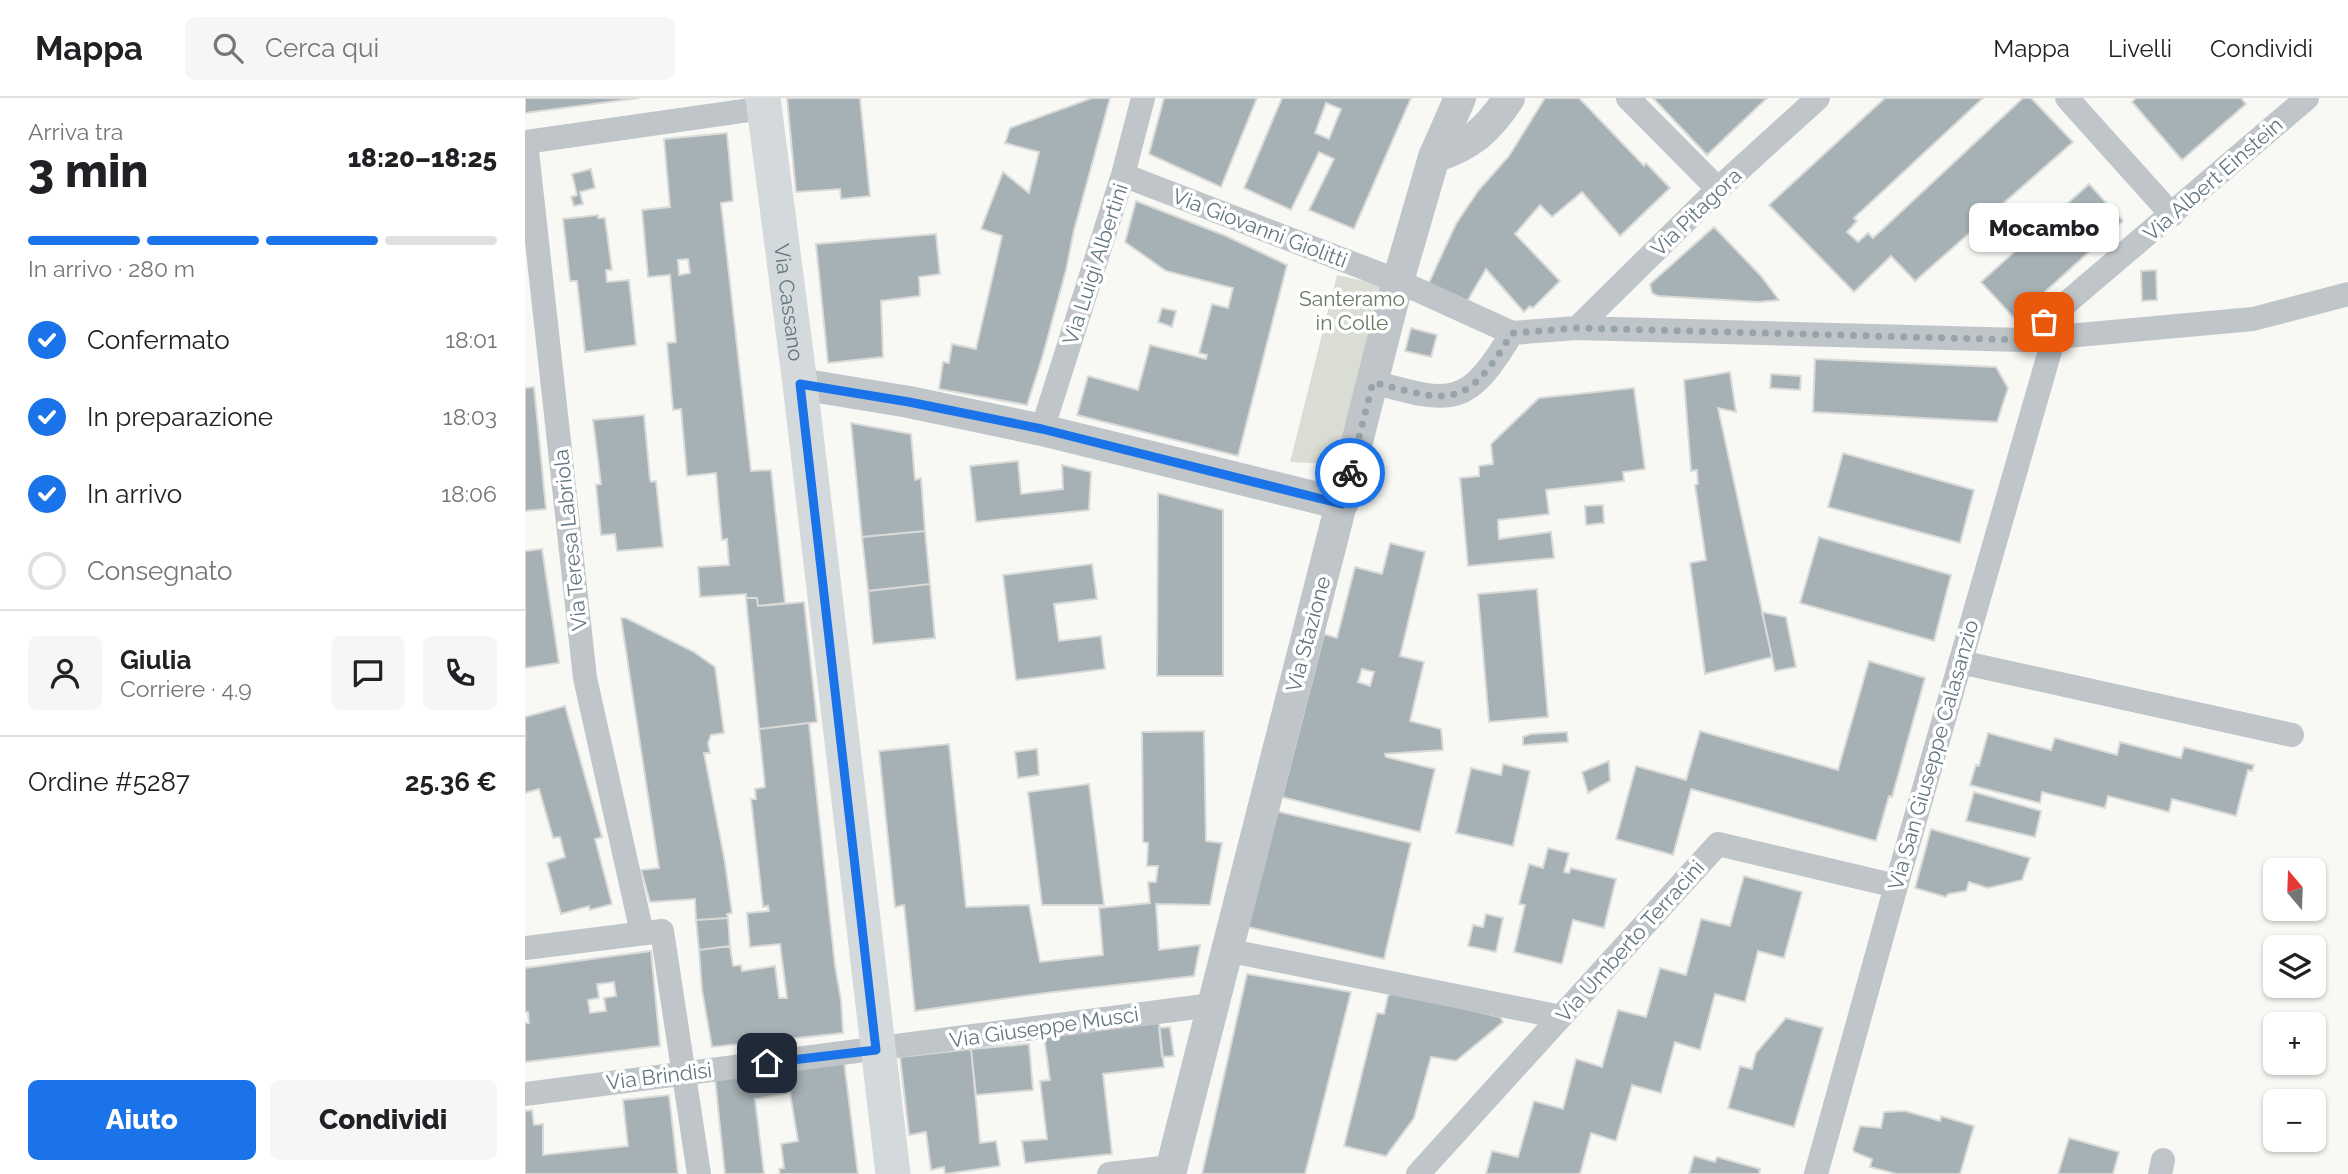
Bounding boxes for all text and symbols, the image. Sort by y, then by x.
search box [185,17,675,80]
text: Mappa [35,29,143,68]
icon: search [209,29,247,67]
text: Cerca qui [265,33,379,63]
text: Mappa [1993,34,2070,63]
text: Livelli [2108,34,2172,63]
text: Condividi [2210,34,2313,63]
street label: Via Albert Einstein [2138,112,2288,246]
text: Arriva tra [28,118,123,145]
text: 18:20–18:25 [348,143,497,173]
text: 3 min [28,144,148,198]
street label: Via Pitagora [1646,163,1746,261]
street label: Via Luigi Albertini [1057,180,1133,348]
street label: Via Giovanni Giolitti [1169,183,1351,273]
callout: Mocambo [1969,203,2119,252]
text: Mocambo [1989,214,2099,241]
street label: Via Cassano [769,242,809,362]
text: In arrivo · 280 m [28,255,195,282]
park label: Santeramo in Colle [1299,286,1405,335]
pin [2014,292,2074,352]
icon: bag [2025,303,2063,341]
icon: check [28,321,66,359]
text: Confermato [87,325,230,355]
text: 18:01 [445,326,497,353]
icon: check [28,398,66,436]
text: In preparazione [87,402,273,432]
text: 18:03 [443,403,497,430]
courier [1315,438,1385,508]
street label: Via Teresa Labriola [548,448,592,632]
icon: bike [1331,454,1369,492]
icon: check [28,475,66,513]
text: In arrivo [87,479,182,509]
text: 18:06 [441,480,497,507]
text: Consegnato [87,556,233,586]
street label: Via Stazione [1281,573,1335,695]
street label: Via San Giuseppe Calasanzio [1882,617,1984,893]
button: person [28,636,102,710]
button: chat [331,636,405,710]
button: phone [423,636,497,710]
text: Giulia [120,645,191,675]
text: Corriere · 4.9 [120,675,252,702]
text: Ordine #5287 [28,767,190,797]
text: 25.36 € [405,767,497,797]
street label: Via Umberto Terracini [1551,855,1709,1027]
north arrow [2263,858,2326,920]
map controls [2263,858,2326,1152]
button: layers [2263,935,2326,998]
street label: Via Giuseppe Musci [948,1001,1140,1053]
button: + [2263,1012,2326,1075]
pin [737,1033,797,1093]
icon: home [748,1044,786,1082]
street label: Via Brindisi [605,1057,713,1095]
button: Aiuto [28,1080,256,1160]
button: Condividi [270,1080,497,1160]
button: − [2263,1089,2326,1152]

